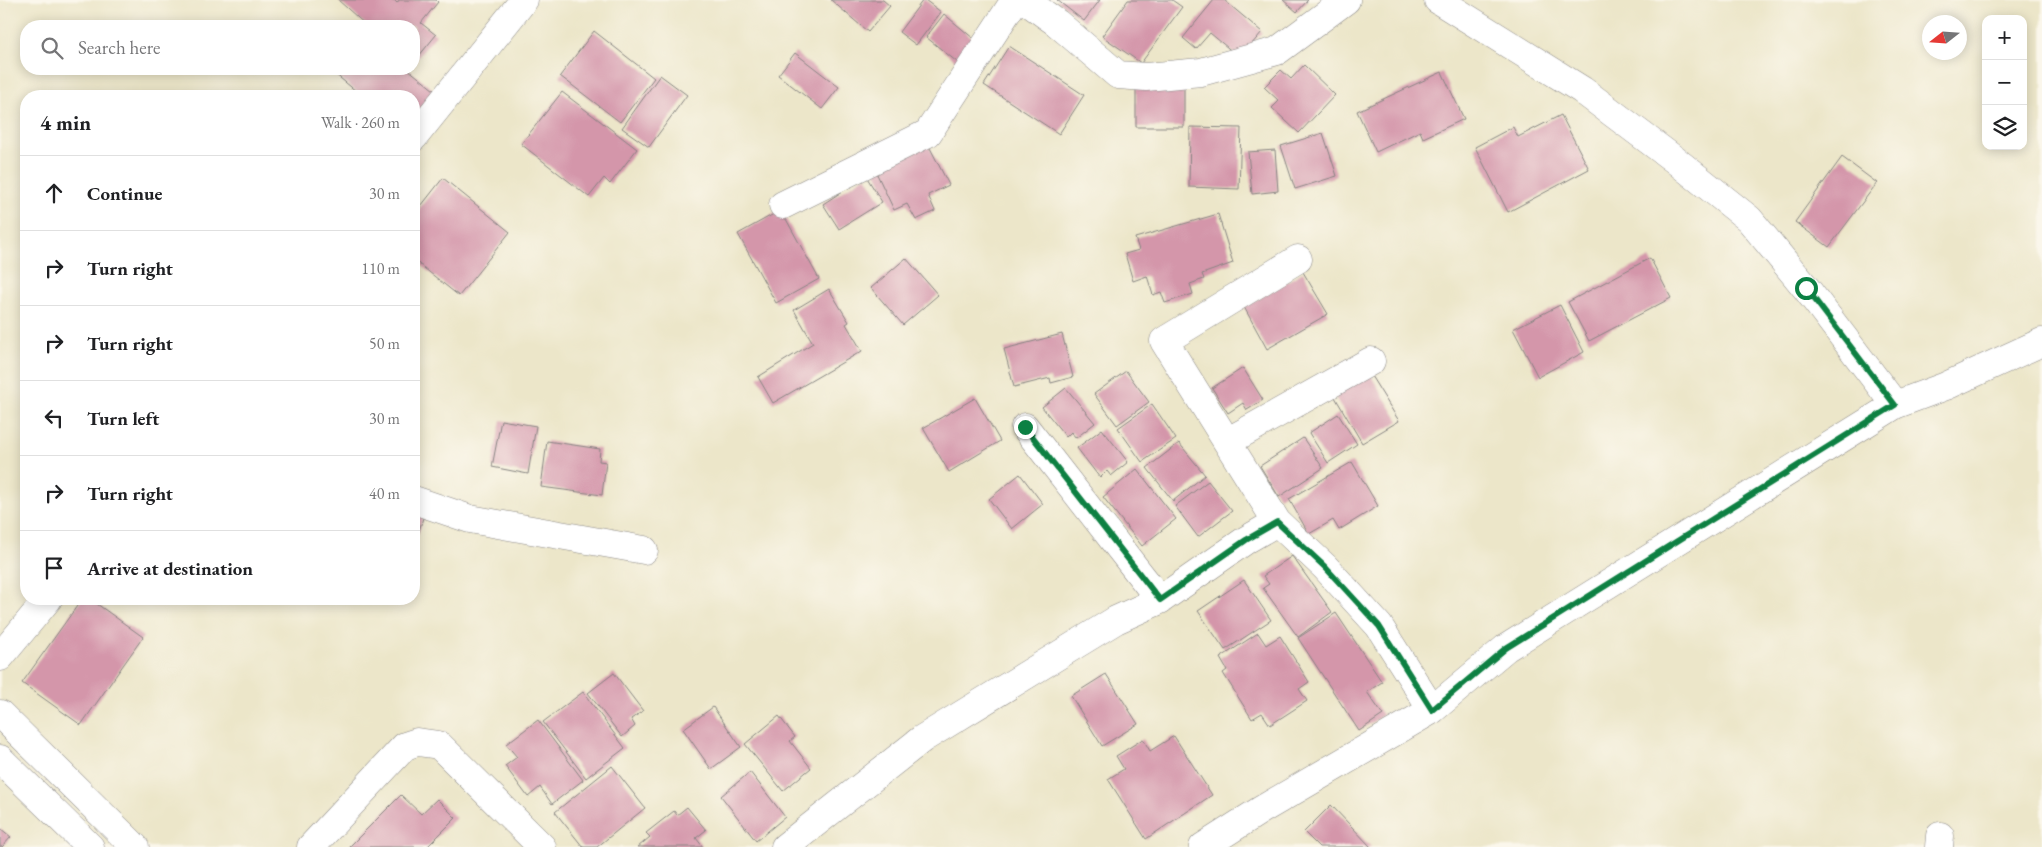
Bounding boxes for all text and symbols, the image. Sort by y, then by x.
north arrow [1922,15,1967,60]
map controls [1982,15,2027,150]
button: + [1982,15,2027,60]
search box [20,20,420,75]
icon: search [38,34,66,62]
text: Search here [78,35,160,60]
button: − [1982,60,2027,105]
button: layers [1982,105,2027,150]
text: 4 min [40,109,91,136]
text: Walk · 260 m [321,112,400,133]
icon: ahead [40,179,68,207]
text: Continue [87,181,162,206]
text: 30 m [369,183,400,204]
icon: right [40,254,68,282]
text: Turn right [87,256,173,281]
text: 110 m [361,258,400,279]
route start [1795,277,1818,300]
icon: right [40,329,68,357]
text: Turn right [87,331,173,356]
text: 50 m [369,333,400,354]
icon: left [40,404,68,432]
text: Turn left [87,406,159,431]
text: 30 m [369,408,400,429]
route end [1014,416,1037,439]
icon: right [40,479,68,507]
text: Turn right [87,481,173,506]
text: 40 m [369,483,400,504]
icon: arrive [40,554,68,582]
text: Arrive at destination [87,556,253,581]

